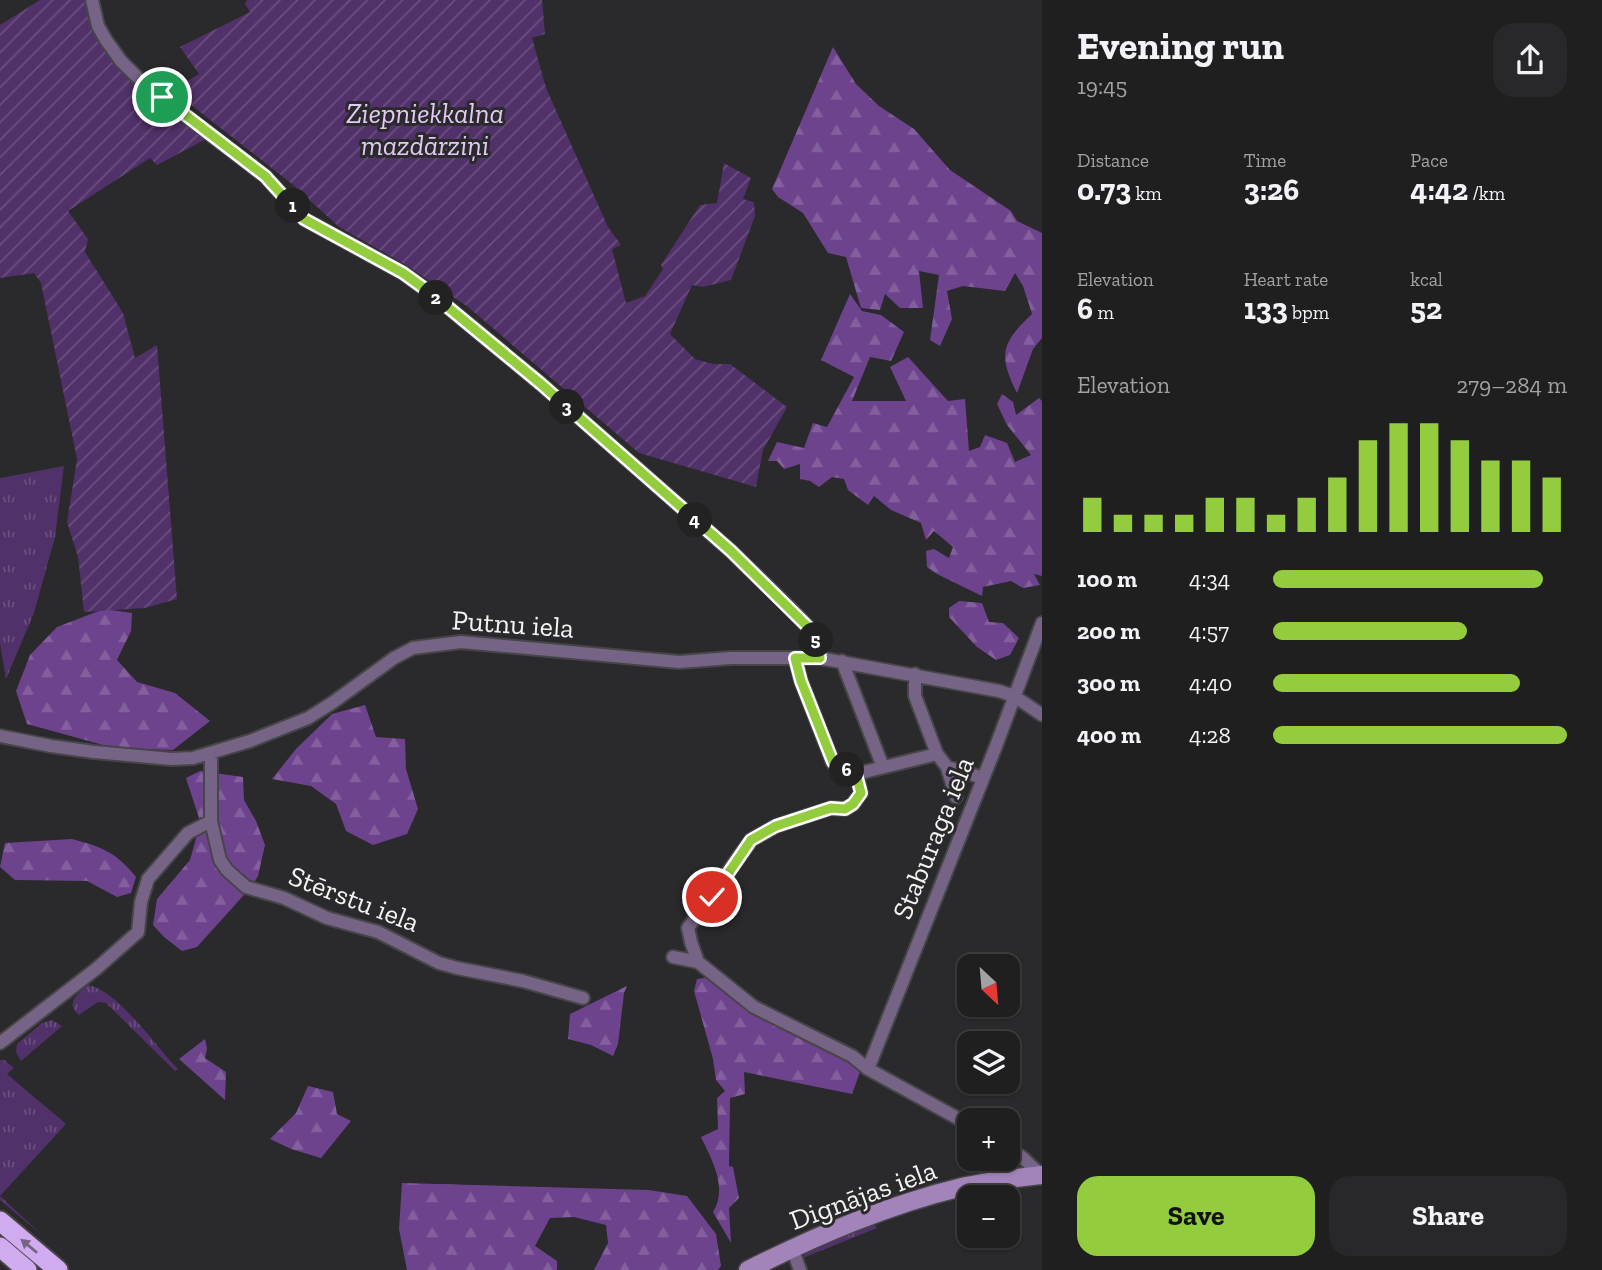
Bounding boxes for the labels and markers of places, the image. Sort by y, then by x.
pin [132,67,192,127]
pin: 1 [276,188,310,224]
pin: 2 [418,280,453,316]
pin: 3 [550,390,584,424]
pin: 4 [678,503,712,538]
pin: 5 [798,622,834,658]
pin: 6 [830,752,864,788]
pin [682,867,742,927]

